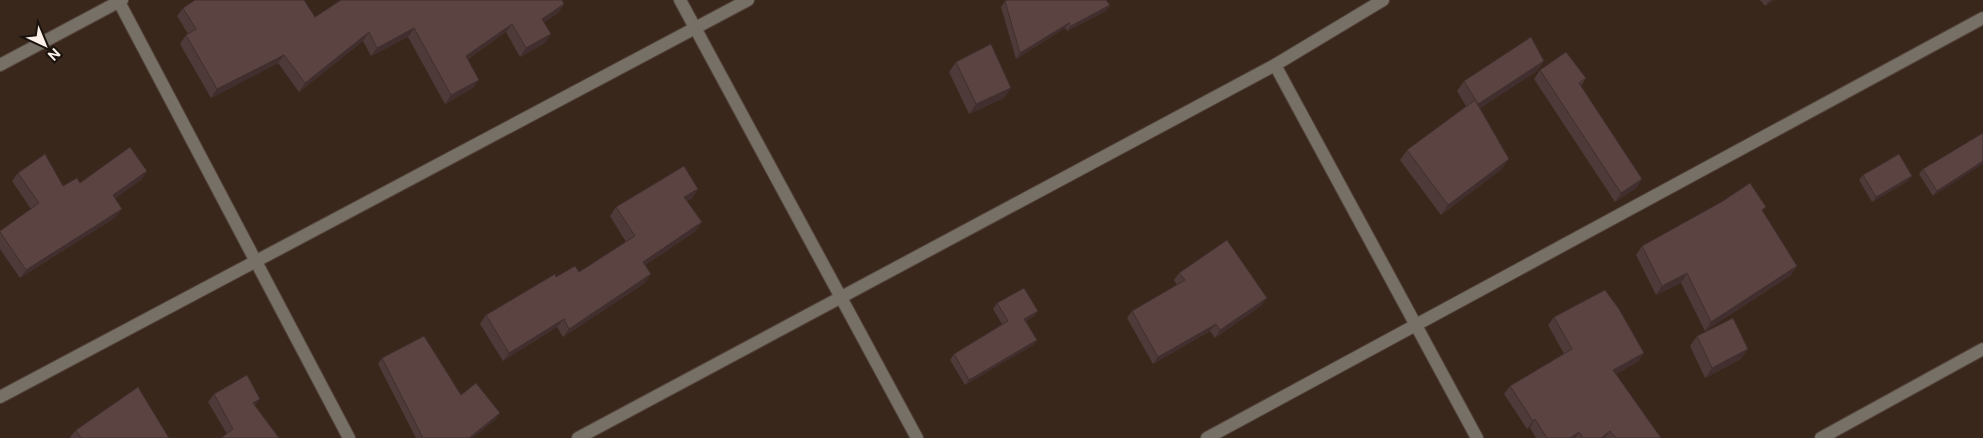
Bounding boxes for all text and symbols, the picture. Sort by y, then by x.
north arrow [20,20,70,70]
text: N [45,45,64,64]

